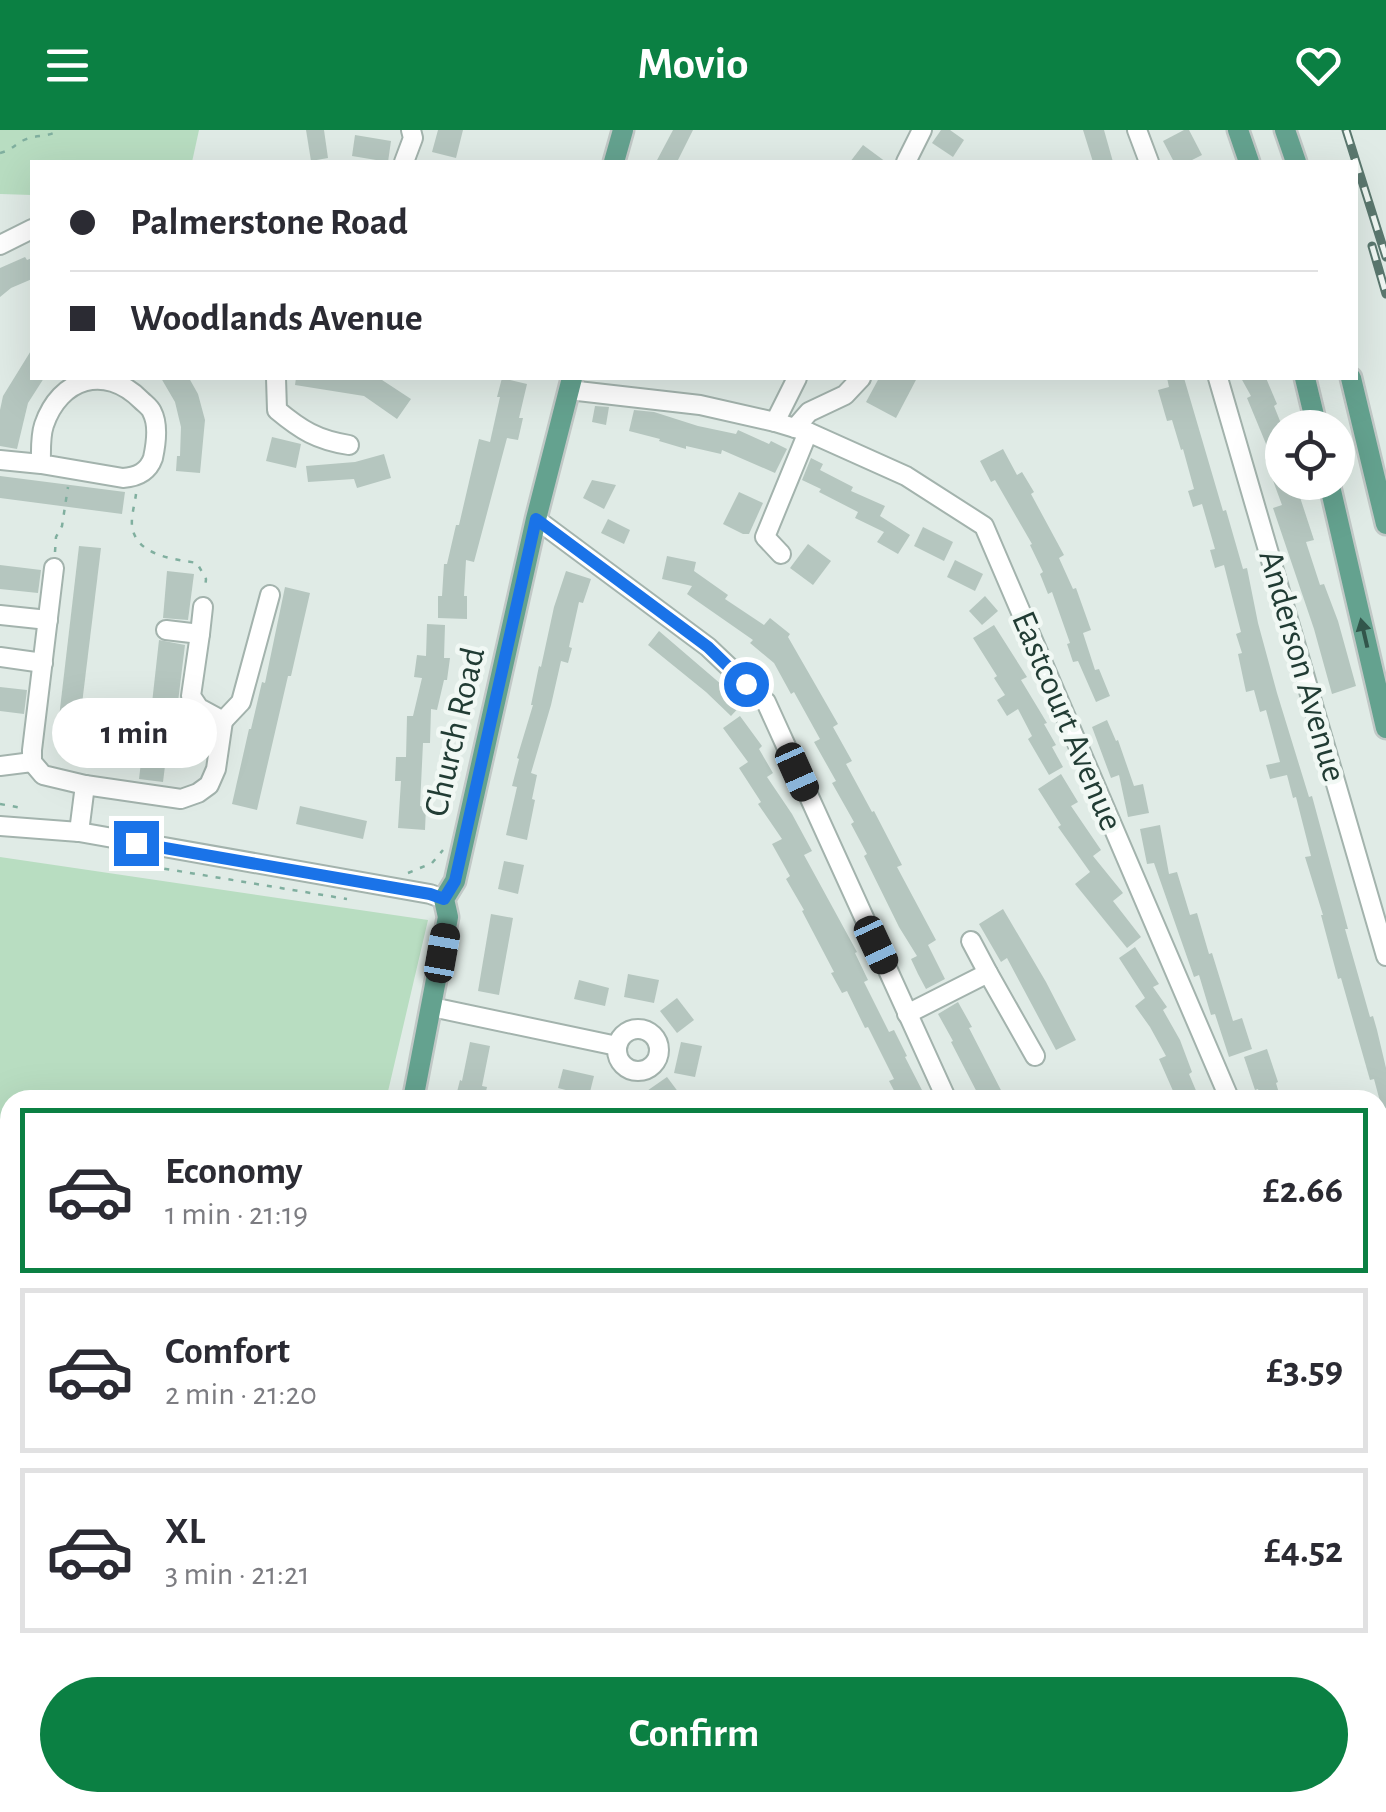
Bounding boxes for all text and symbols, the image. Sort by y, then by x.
icon: menu [40,38,95,93]
icon: heart [1291,38,1346,93]
text: Movio [638,42,748,87]
text: Palmerstone Road [130,204,408,242]
text: Woodlands Avenue [130,300,423,338]
map controls [1265,410,1355,500]
button: locate [1265,410,1355,500]
street label: Anderson Avenue [1252,546,1352,786]
street label: Eastcourt Avenue [1005,606,1129,836]
one-way arrow [1356,617,1371,648]
street label: Church Road [419,644,491,820]
route start [724,662,769,707]
callout: 1 min [54,698,218,768]
text: 1 min [101,717,168,749]
car [771,738,823,806]
route end [114,821,159,866]
car [850,911,902,979]
car [422,921,462,985]
icon: car [45,1146,135,1236]
text: Economy [165,1153,303,1191]
text: £2.66 [1263,1172,1343,1210]
text: 1 min · 21:19 [165,1198,308,1230]
icon: car [45,1326,135,1416]
text: Comfort [165,1333,290,1371]
text: £3.59 [1266,1352,1343,1390]
text: 2 min · 21:20 [165,1378,317,1410]
icon: car [45,1506,135,1596]
text: XL [165,1513,205,1551]
text: £4.52 [1264,1532,1343,1570]
text: 3 min · 21:21 [165,1558,310,1590]
button: Confirm [40,1677,1348,1792]

